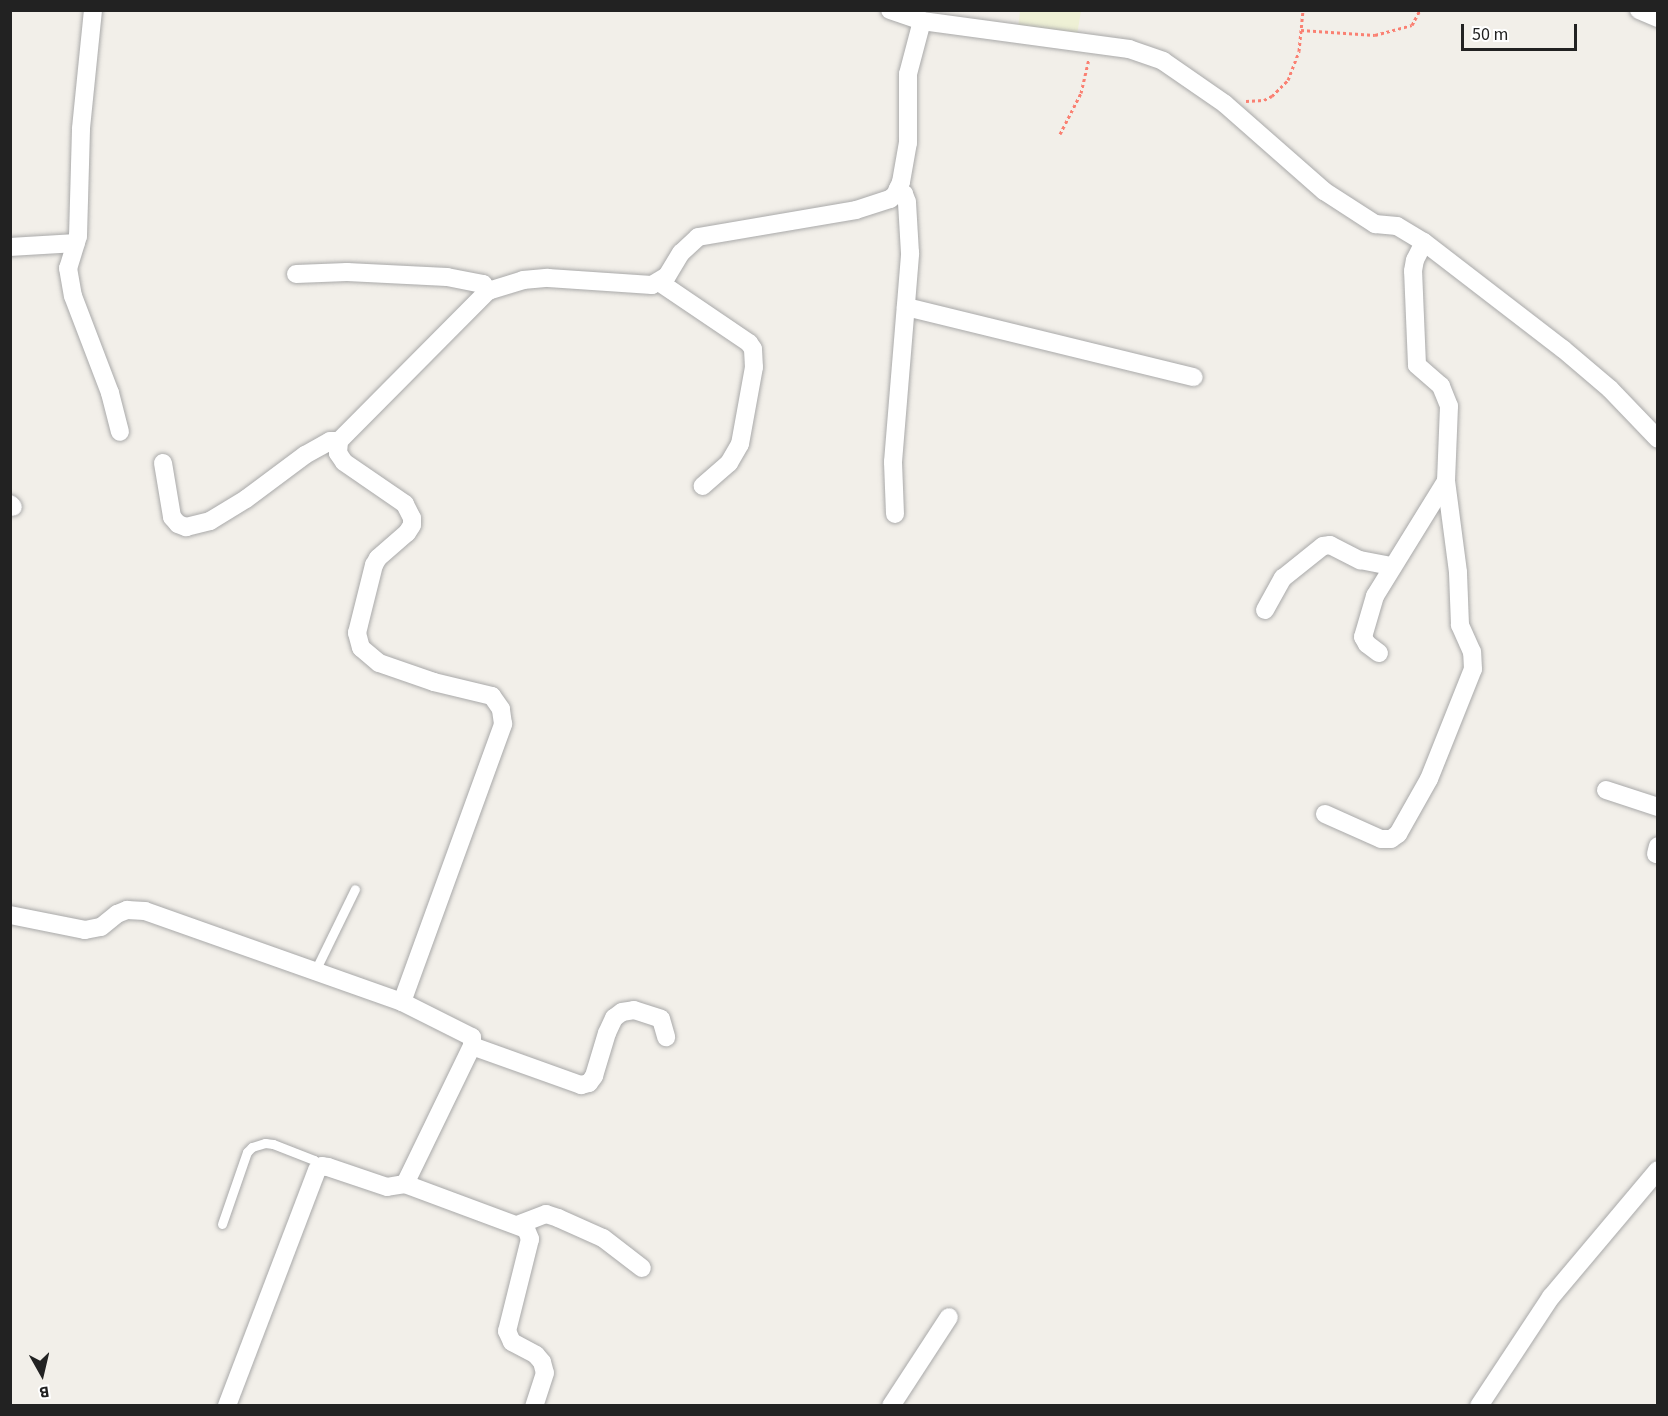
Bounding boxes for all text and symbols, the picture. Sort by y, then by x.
scale bar [1464,12,1580,50]
text: 50 m [1472,22,1508,47]
north arrow [12,1344,72,1404]
text: B [38,1380,51,1403]

